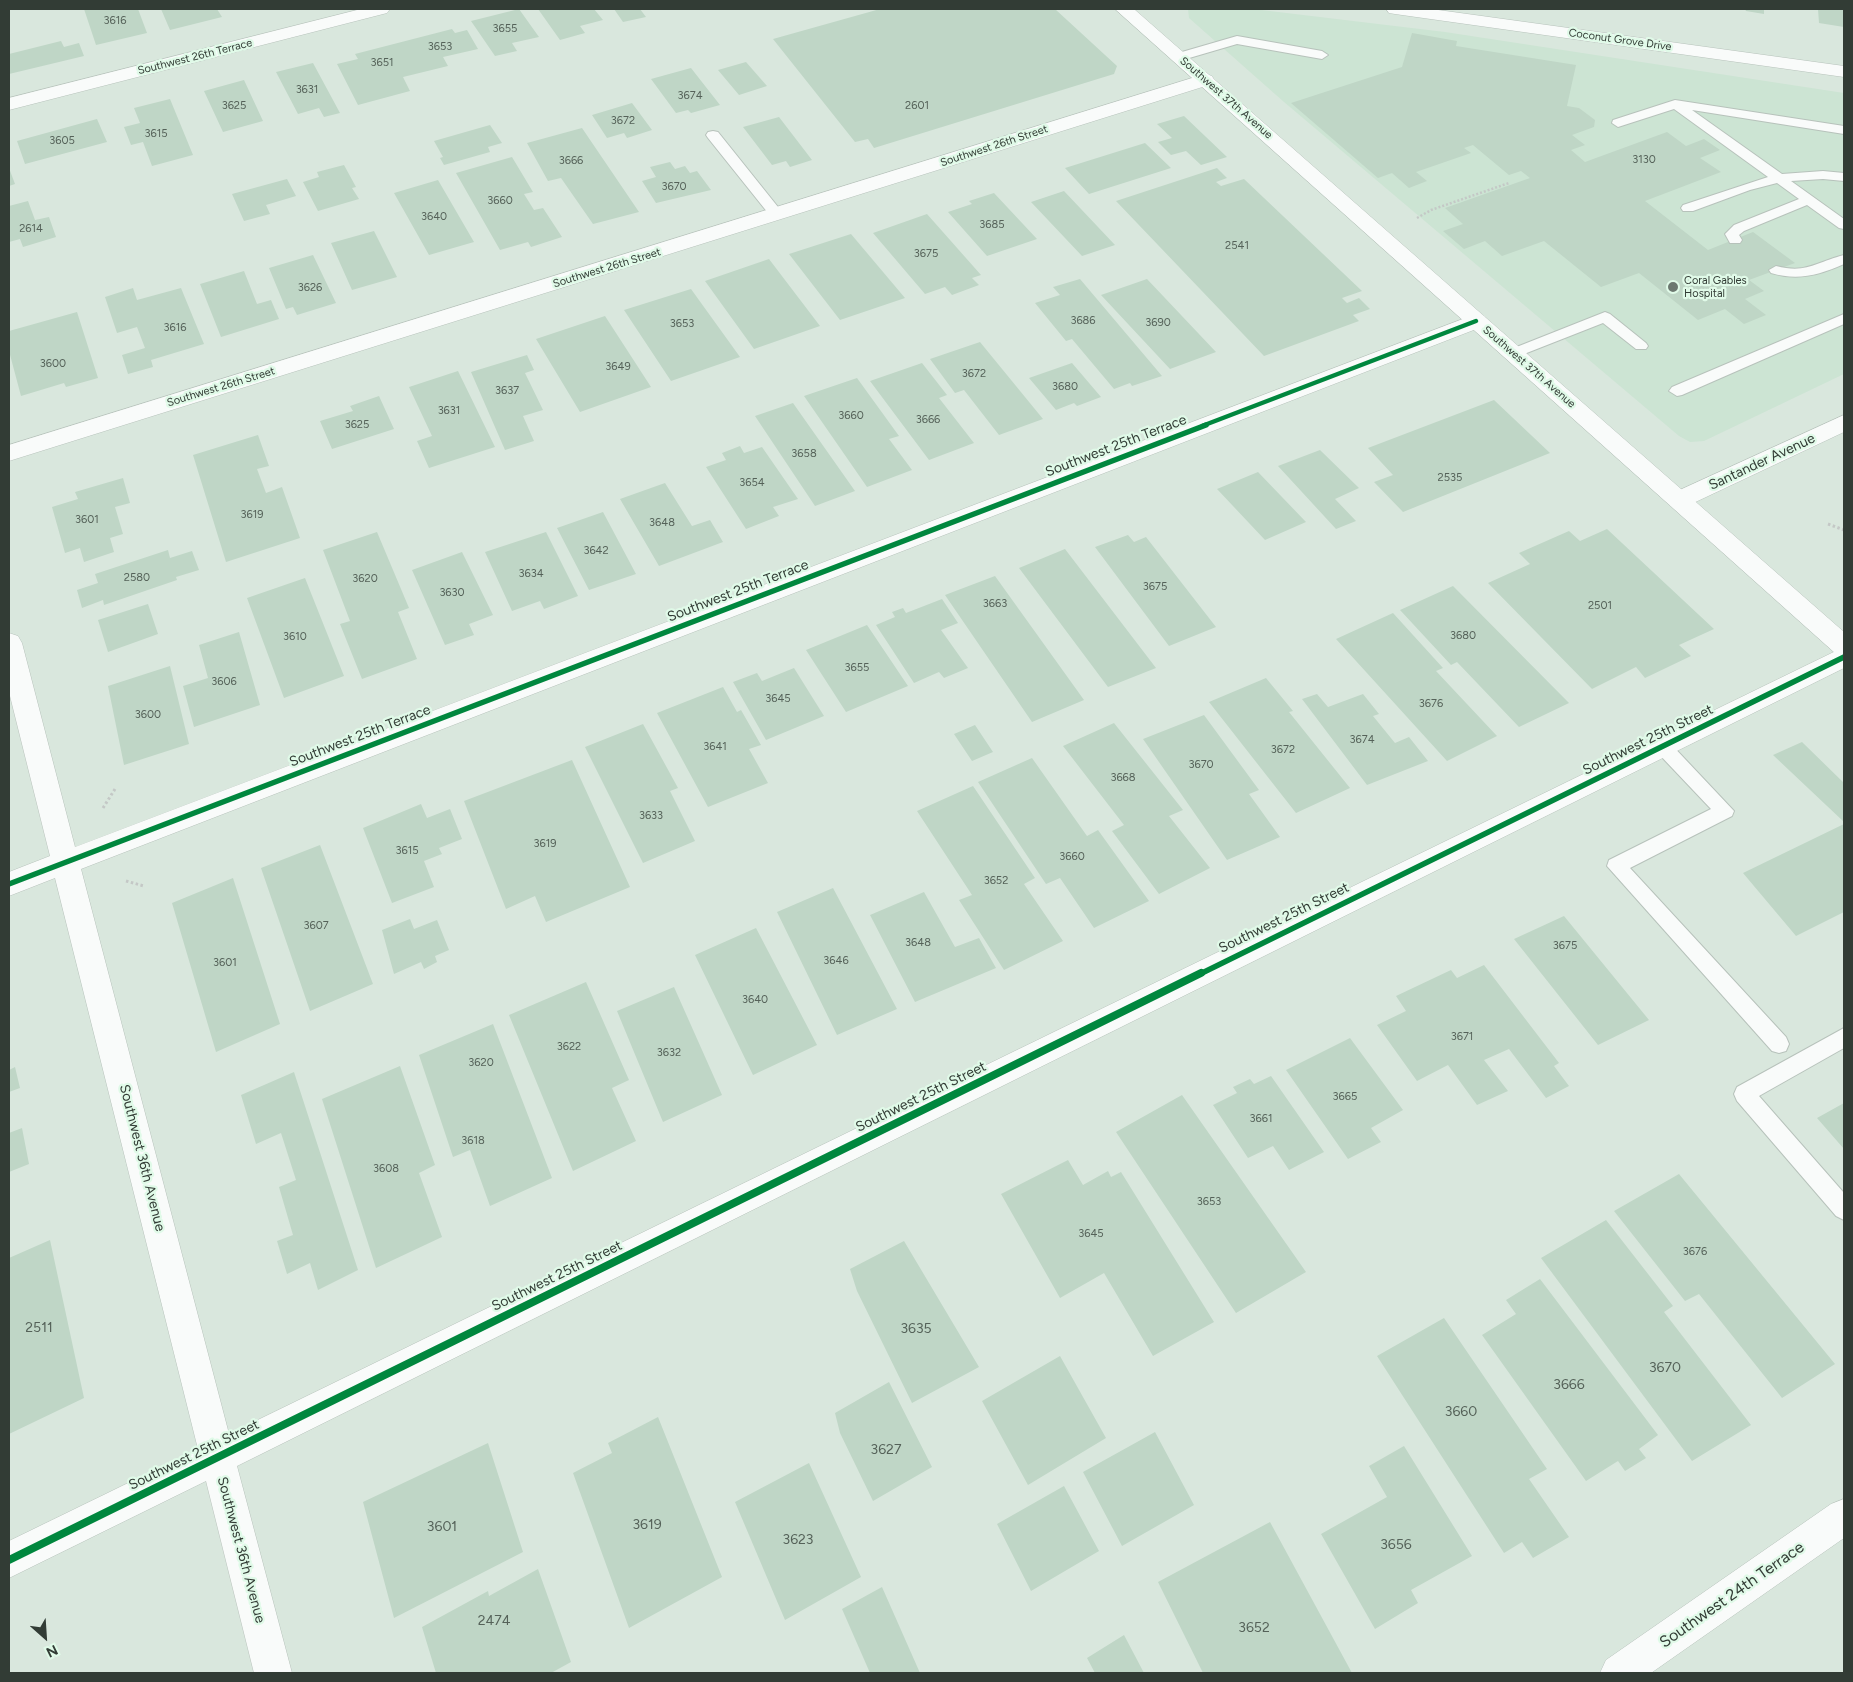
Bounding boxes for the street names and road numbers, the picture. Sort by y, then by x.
street label: Coconut Grove Drive [1568,26,1672,54]
street label: Southwest 26th Terrace [136,36,254,78]
street label: Southwest 37th Avenue [1177,54,1275,142]
street label: Southwest 26th Street [939,122,1049,170]
street label: Southwest 26th Street [551,245,663,291]
street label: Southwest 37th Avenue [1480,323,1578,411]
street label: Southwest 26th Street [165,364,277,410]
street label: Southwest 25th Terrace [1043,411,1189,481]
street label: Santander Avenue [1706,430,1818,494]
street label: Southwest 25th Terrace [665,556,811,626]
street label: Southwest 25th Terrace [287,701,433,771]
street label: Southwest 25th Street [1580,701,1716,779]
street label: Southwest 25th Street [1216,879,1352,957]
street label: Southwest 25th Street [853,1058,989,1136]
street label: Southwest 36th Avenue [116,1083,168,1233]
street label: Southwest 25th Street [489,1237,625,1315]
street label: Southwest 25th Street [126,1416,262,1494]
street label: Southwest 36th Avenue [213,1475,269,1625]
street label: Southwest 24th Terrace [1656,1538,1808,1652]

